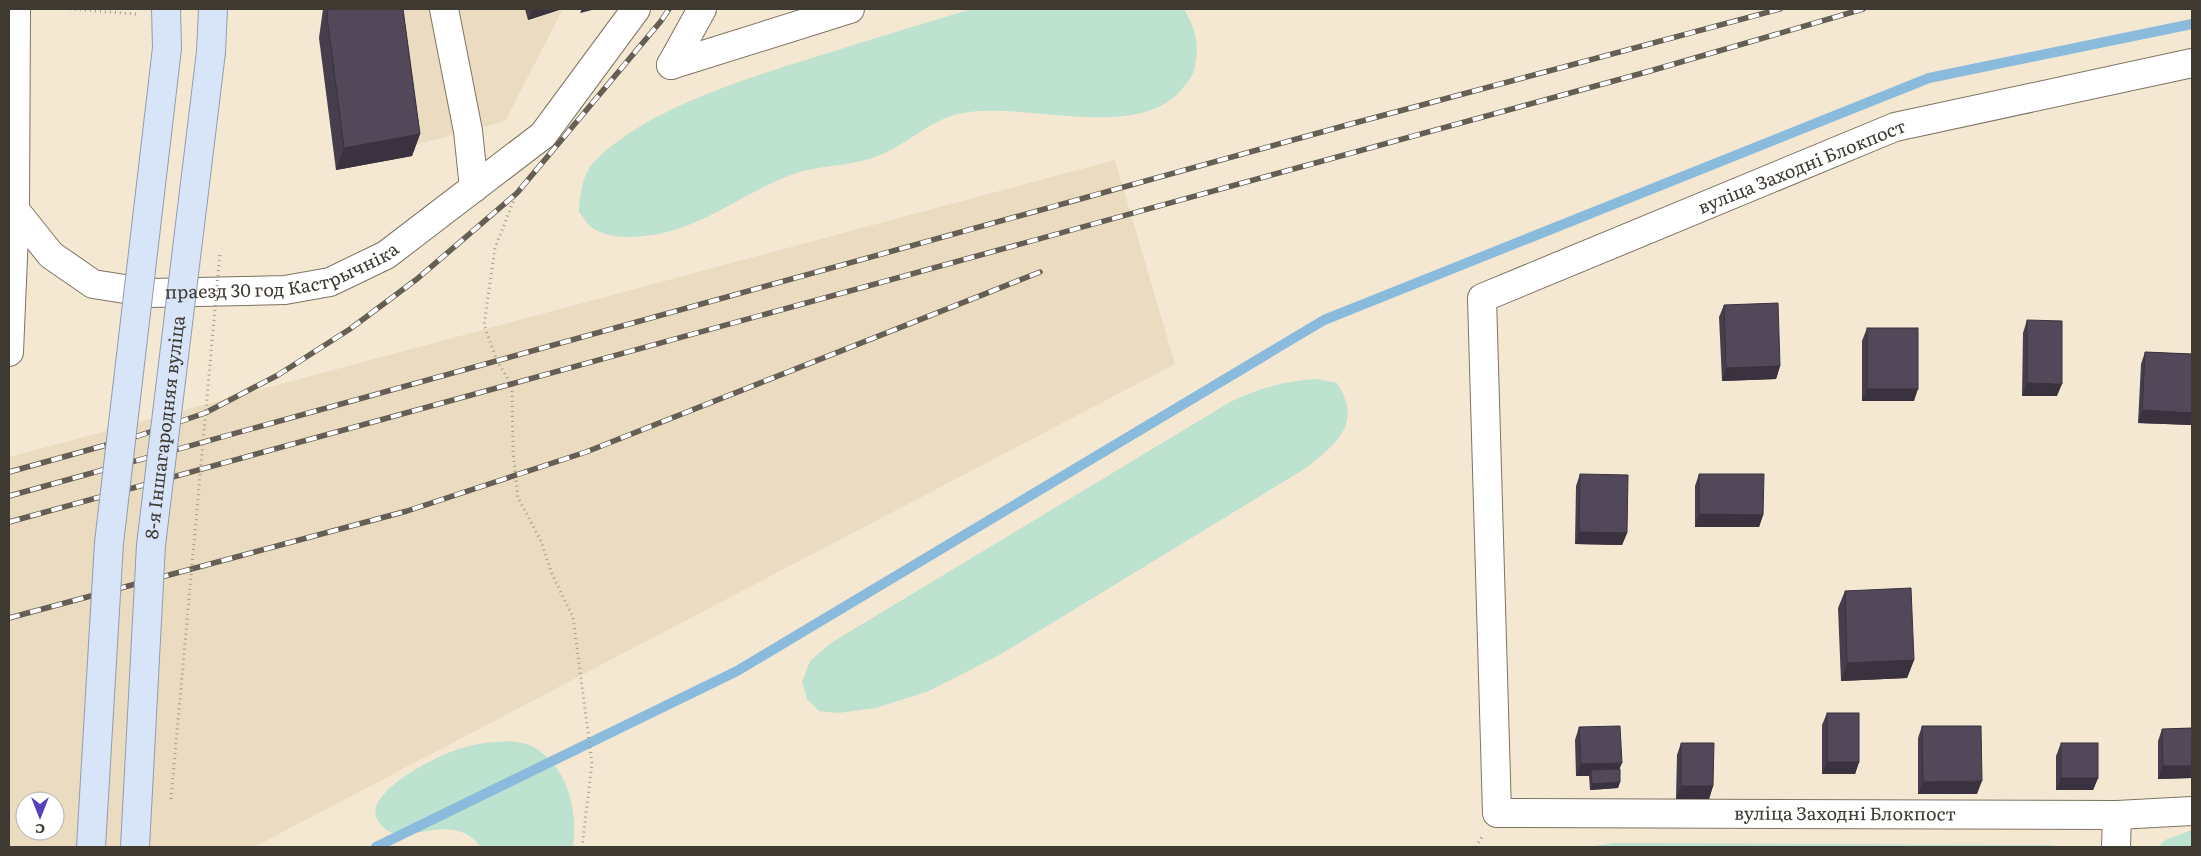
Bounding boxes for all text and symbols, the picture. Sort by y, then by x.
street label: вуліца Заходні Блокпост [1693,112,1909,220]
street label: праезд 30 год Кастрычніка [165,235,404,305]
street label: 8-я Іншагародняя вуліца [137,314,191,540]
north arrow [15,791,65,841]
street label: вуліца Заходні Блокпост [1734,799,1956,826]
text: С [35,820,45,840]

